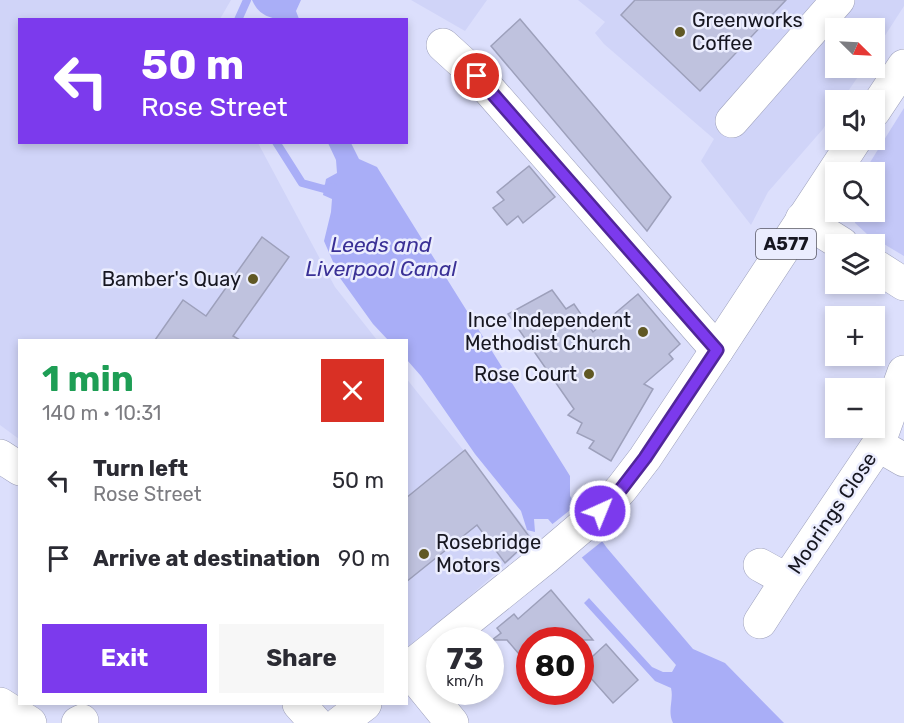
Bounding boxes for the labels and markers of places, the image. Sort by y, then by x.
place label: Greenworks Coffee [692,8,803,55]
marker: Greenworks Coffee [673,25,687,39]
pin [451,50,502,101]
place label: Bamber's Quay [102,267,241,291]
marker: Bamber's Quay [246,272,260,286]
place label: Ince Independent Methodist Church [465,308,631,355]
marker: Ince Independent Methodist Church [636,325,650,339]
place label: Rose Court [474,362,577,386]
marker: Rose Court [582,367,596,381]
place label: Rosebridge Motors [436,530,541,577]
marker: Rosebridge Motors [417,547,431,561]

